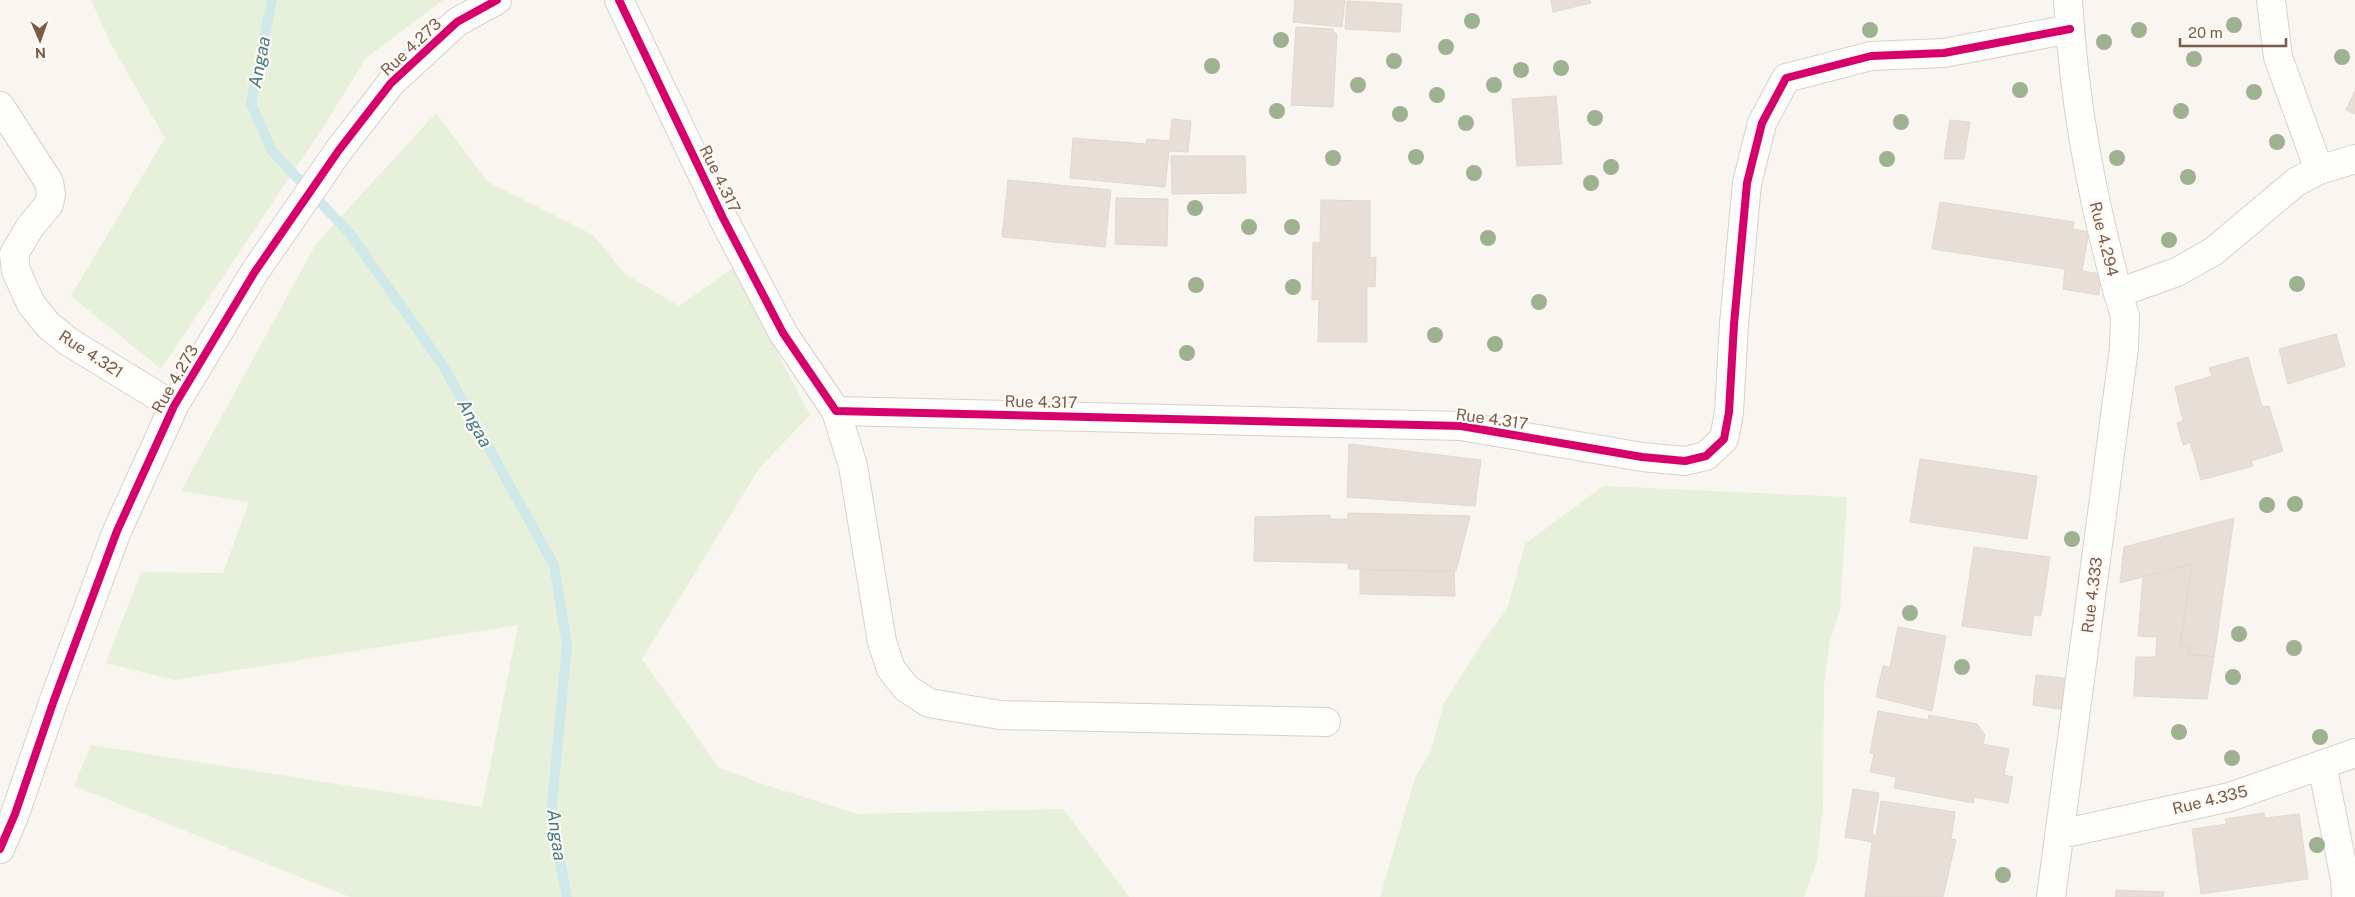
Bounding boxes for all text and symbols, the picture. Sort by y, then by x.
street label: Rue 4.273 [377,14,445,80]
north arrow [15,15,65,65]
scale bar [2180,15,2286,47]
text: 20 m [2188,24,2223,41]
water label: Angaa [244,35,274,89]
text: N [35,45,46,61]
street label: Rue 4.317 [696,142,744,216]
street label: Rue 4.294 [2086,200,2122,278]
street label: Rue 4.321 [55,326,127,382]
street label: Rue 4.273 [148,341,202,417]
street label: Rue 4.317 [1004,392,1078,412]
water label: Angaa [453,395,497,451]
street label: Rue 4.317 [1455,405,1529,433]
street label: Rue 4.333 [2078,556,2106,634]
street label: Rue 4.335 [2170,781,2250,819]
water label: Angaa [543,808,571,862]

